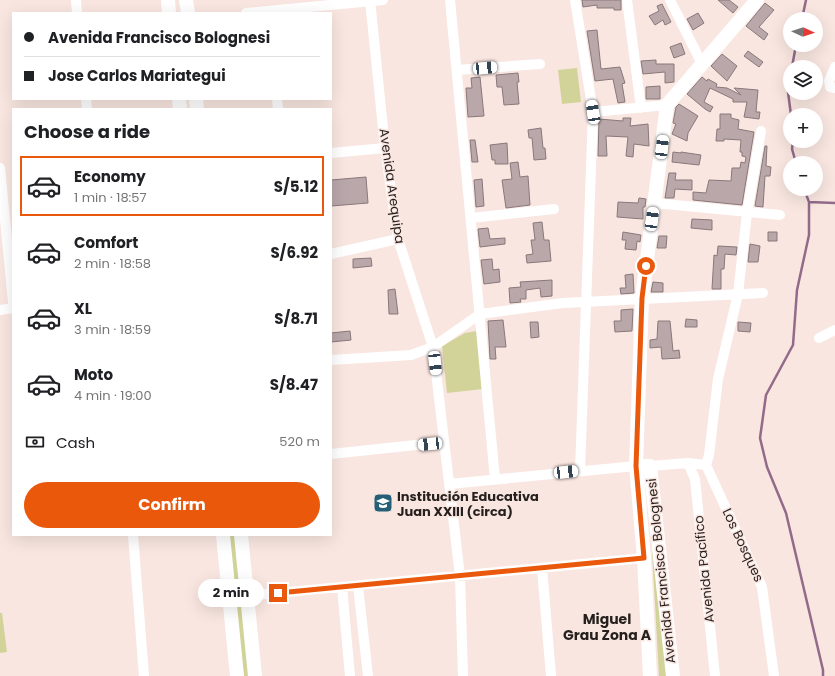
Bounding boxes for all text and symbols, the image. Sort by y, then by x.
north arrow [783,12,823,52]
map controls [783,12,823,196]
text: Avenida Francisco Bolognesi [48,27,270,48]
button: layers [783,60,823,100]
car [473,61,497,75]
text: Jose Carlos Mariategui [48,65,226,86]
car [585,99,601,125]
button: + [783,108,823,148]
text: Choose a ride [24,119,150,144]
street label: Avenida Arequipa [375,127,409,245]
car [655,134,669,160]
button: − [783,156,823,196]
text: Economy [74,166,146,187]
icon: car [26,168,62,204]
text: S/5.12 [274,176,318,197]
text: 1 min · 18:57 [74,188,147,207]
car [644,206,660,232]
text: Comfort [74,232,138,253]
icon: car [26,234,62,270]
text: S/6.92 [270,242,318,263]
text: 2 min · 18:58 [74,254,151,273]
route start [637,257,655,275]
text: XL [74,298,92,319]
icon: car [26,300,62,336]
text: S/8.71 [274,308,318,329]
text: 3 min · 18:59 [74,320,151,339]
car [428,350,442,376]
text: Moto [74,364,113,385]
icon: car [26,366,62,402]
text: S/8.47 [270,374,318,395]
text: 4 min · 19:00 [74,386,152,405]
icon: cash [24,431,46,453]
text: Cash [56,432,95,453]
text: 520 m [279,432,320,451]
car [417,437,443,451]
car [553,465,579,479]
street label: Avenida Francisco Bolognesi [642,478,680,664]
button: Confirm [24,482,320,528]
place label: Institución Educativa Juan XXIII (circa) [397,487,539,521]
school or university icon: Institución Educativa Juan XXIII (circa) [372,492,394,514]
street label: Los Bosques [718,505,768,585]
street label: Avenida Pacífico [689,514,719,624]
callout: 2 min [198,579,264,607]
text: 2 min [213,583,249,602]
route end [269,584,287,602]
district label: Miguel Grau Zona A [563,609,652,645]

